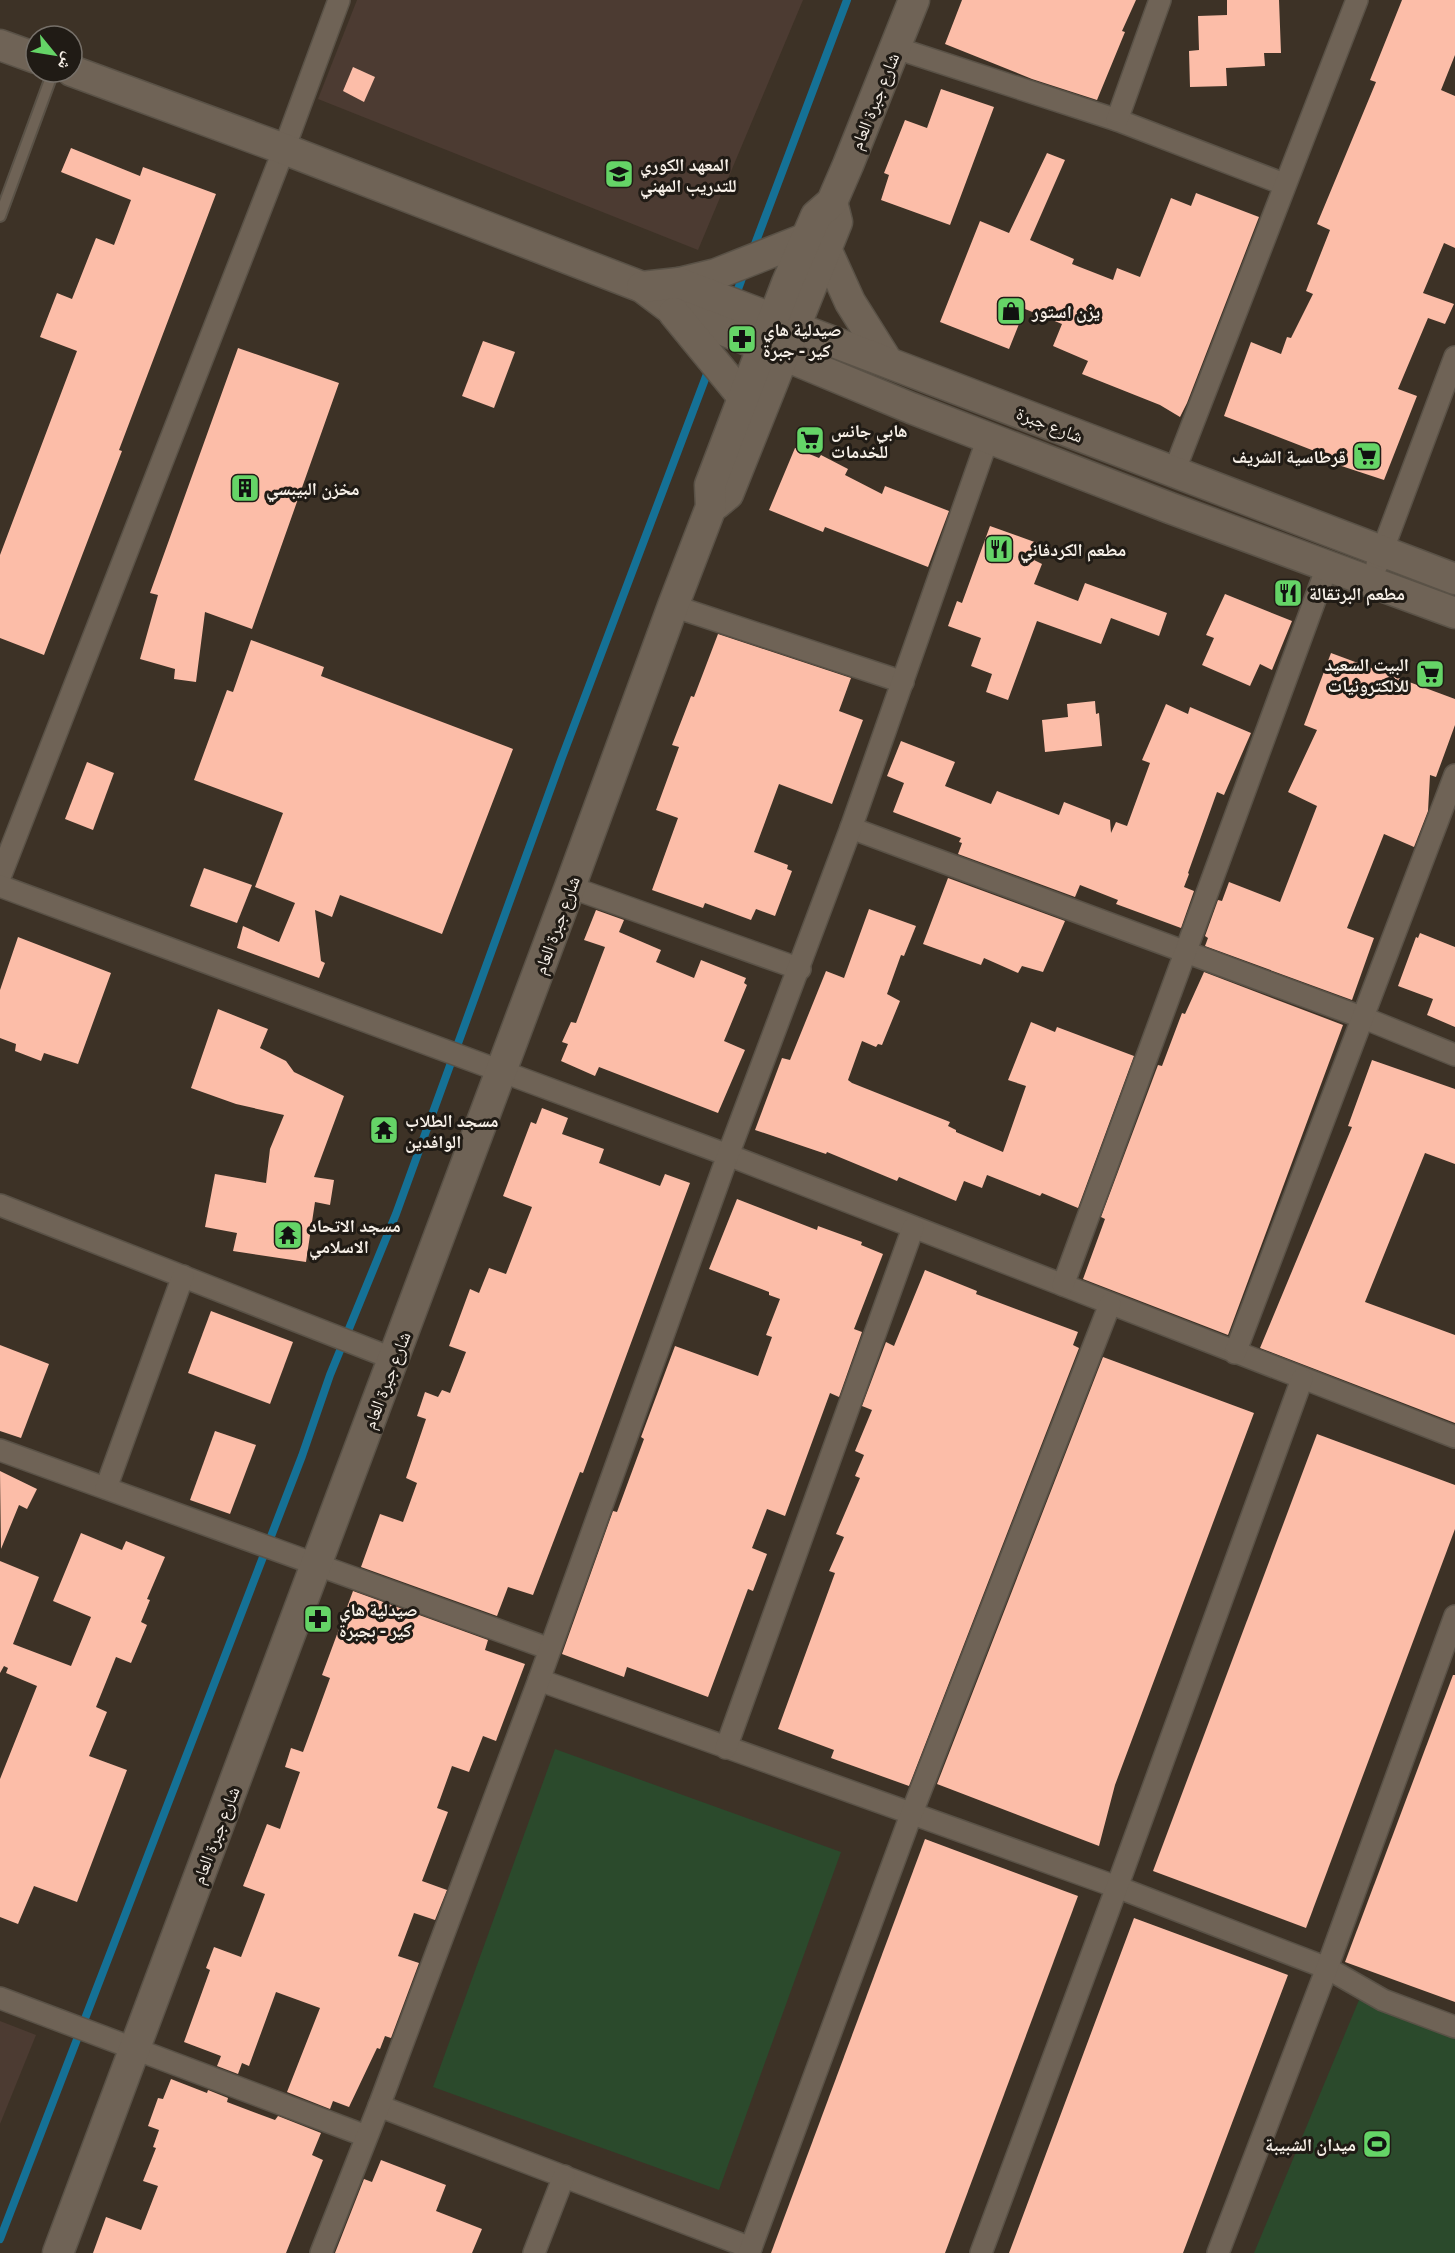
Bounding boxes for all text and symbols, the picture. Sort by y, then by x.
north arrow [24,24,84,84]
text: ش [54,49,79,73]
street label: شارع جبرة العام [845,50,905,153]
place label: المعهد الكوري للتدريب المهني [640,154,737,200]
school or university icon: المعهد الكوري للتدريب المهني [603,158,635,190]
shop icon: يزن استور [995,295,1027,327]
place label: يزن استور [1031,301,1100,323]
place label: صيدلية هاي كير - جبرة [763,319,841,362]
pharmacy icon: صيدلية هاي كير - جبرة [726,323,758,355]
street label: شارع جبرة [1013,402,1086,448]
place label: هابي جانس للخدمات [831,420,908,461]
supermarket icon: هابي جانس للخدمات [794,424,826,456]
supermarket icon: قرطاسية الشريف [1351,440,1383,472]
place label: قرطاسية الشريف [1232,446,1346,467]
building icon: مخزن البيبسي [229,472,261,504]
place label: مخزن البيبسي [266,478,360,503]
restaurant icon: مطعم الكردفاني [983,533,1015,565]
place label: مطعم الكردفاني [1020,539,1126,564]
restaurant icon: مطعم البرتقالة [1272,577,1304,609]
place label: مطعم البرتقالة [1309,583,1405,606]
place label: البيت السعيد للالكترونيات [1324,654,1409,696]
supermarket icon: البيت السعيد للالكترونيات [1414,658,1446,690]
street label: شارع جبرة العام [529,873,586,978]
place label: مسجد الطلاب الوافدين [405,1110,498,1153]
temple icon: مسجد الطلاب الوافدين [368,1114,400,1146]
place label: مسجد الاتحاد الاسلامي [309,1215,401,1261]
temple icon: مسجد الاتحاد الاسلامي [272,1219,304,1251]
street label: شارع جبرة العام [358,1328,417,1433]
place label: صيدلية هاي كير - بجبرة [339,1599,417,1642]
pharmacy icon: صيدلية هاي كير - بجبرة [302,1603,334,1635]
street label: شارع جبرة العام [187,1783,246,1888]
sports icon: ميدان الشبيبة [1361,2128,1393,2160]
place label: ميدان الشبيبة [1265,2134,1356,2156]

